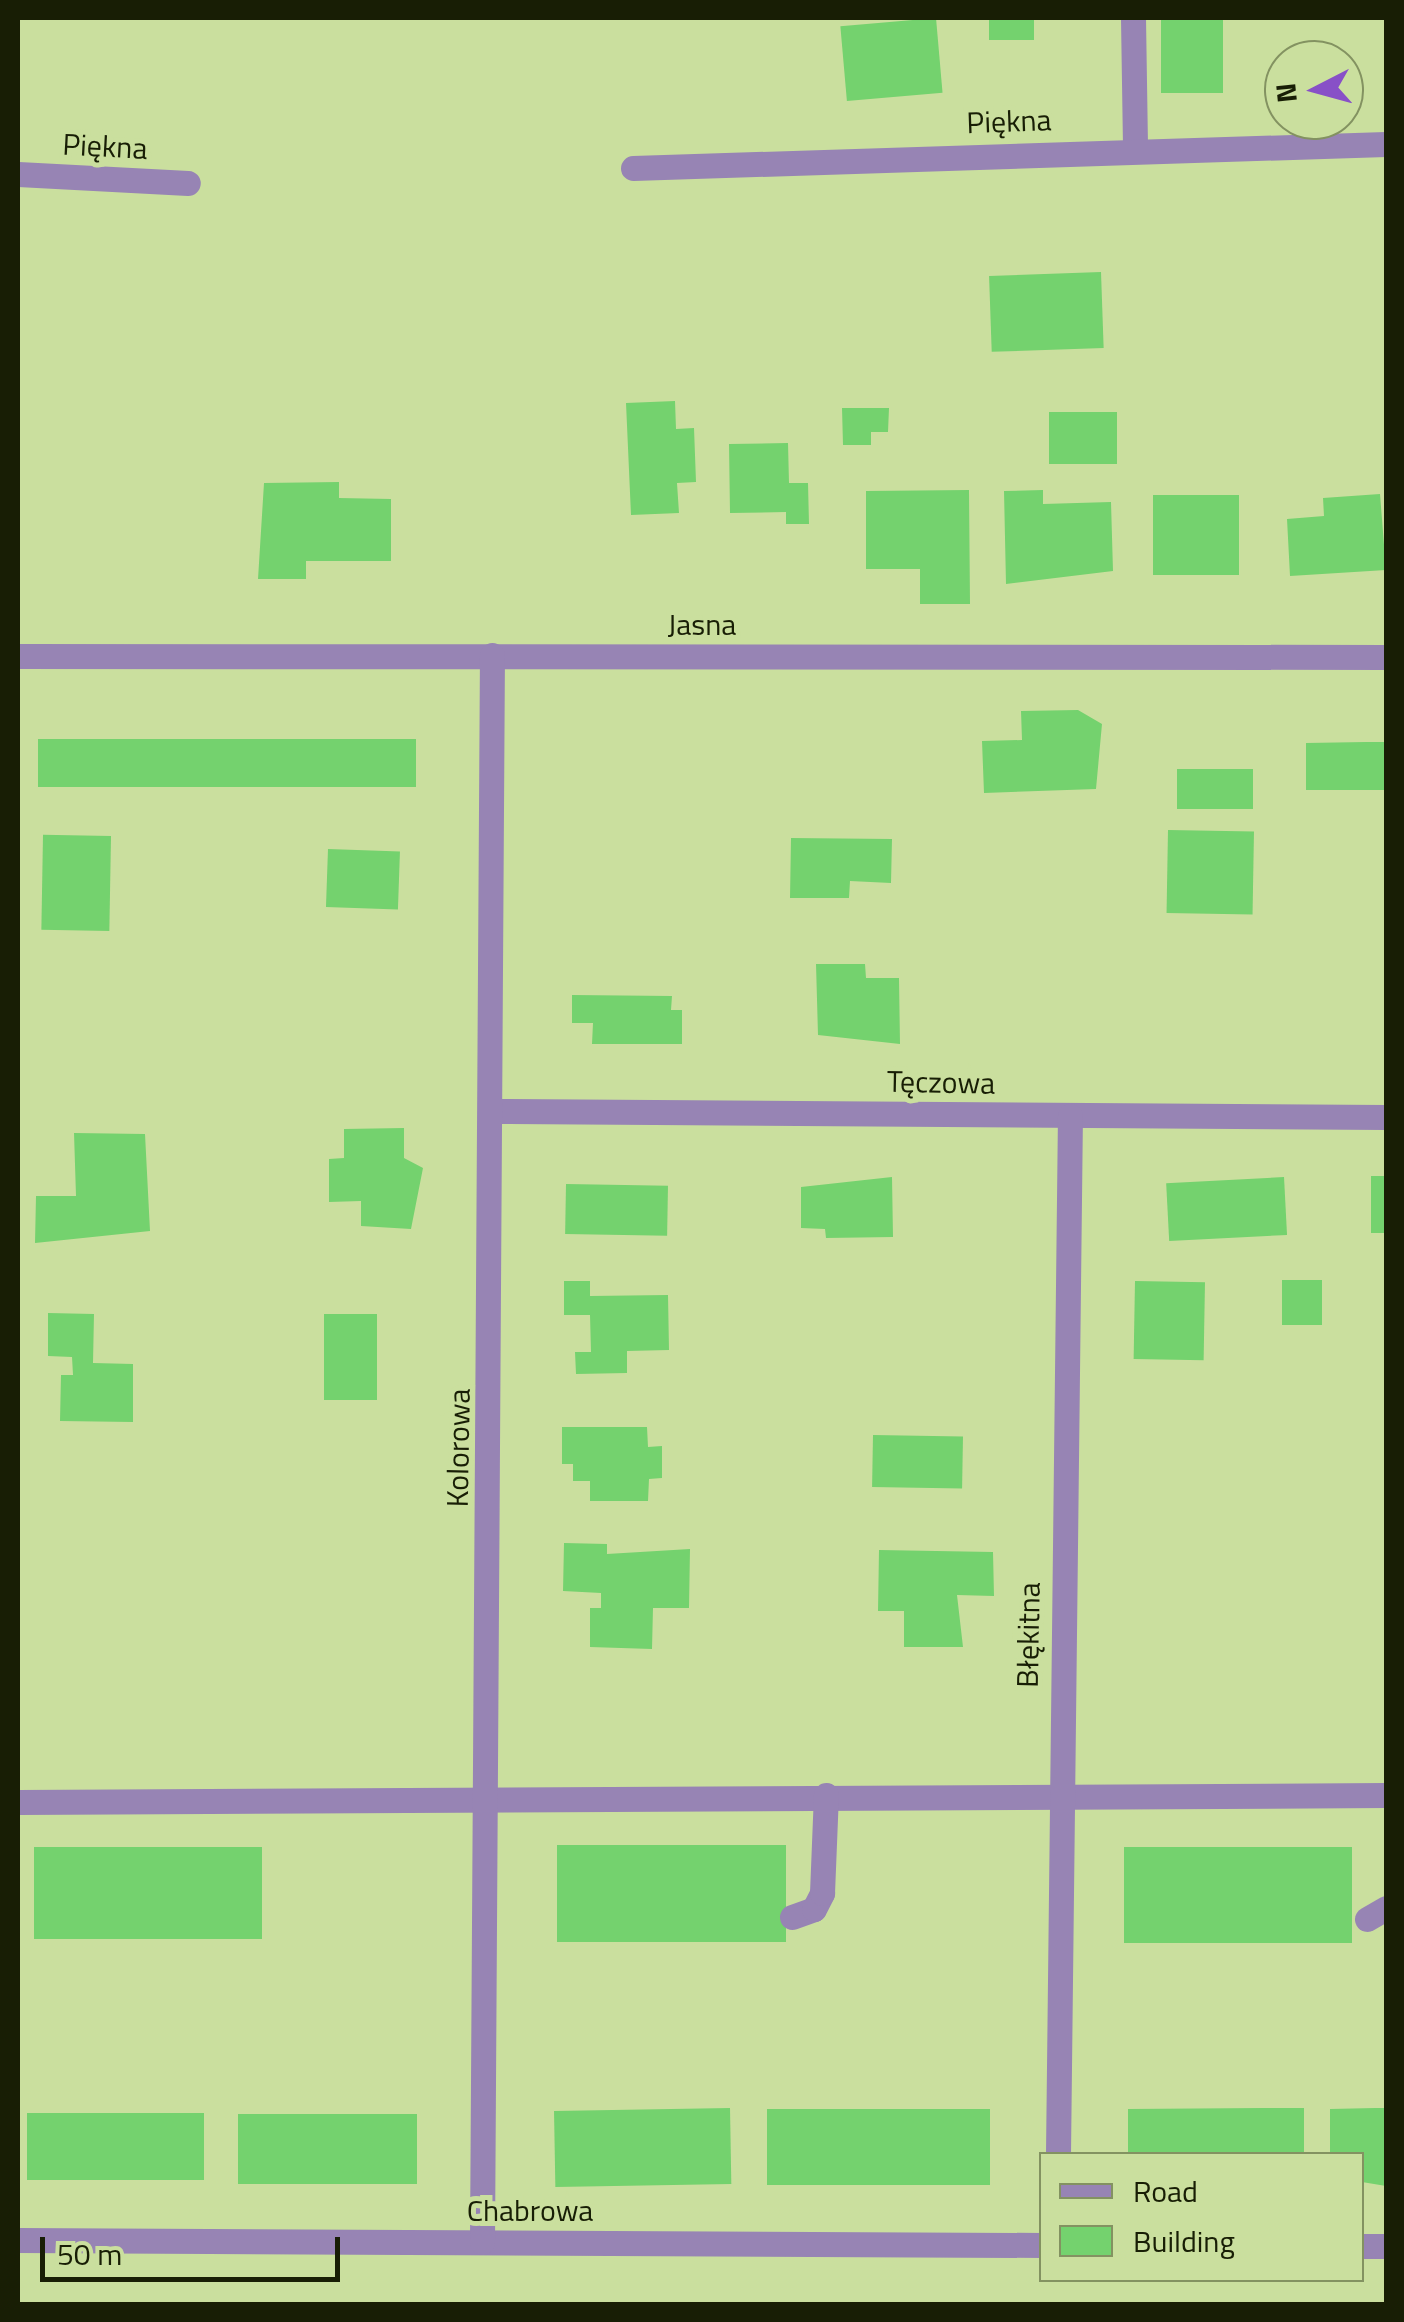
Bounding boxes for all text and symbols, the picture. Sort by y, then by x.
north arrow [1264,40,1364,140]
text: N [1263,81,1308,105]
street label: Piękna [966,102,1052,140]
street label: Piękna [62,126,148,166]
street label: Jasna [668,606,736,642]
street label: Tęczowa [887,1063,995,1101]
street label: Kolorowa [439,1388,477,1508]
street label: Błękitna [1009,1582,1047,1688]
legend [1039,2152,1364,2282]
text: Road [1133,2168,1198,2214]
street label: Chabrowa [467,2192,593,2228]
scale bar [45,2217,345,2279]
text: Building [1133,2218,1235,2264]
text: 50 m [57,2231,122,2277]

